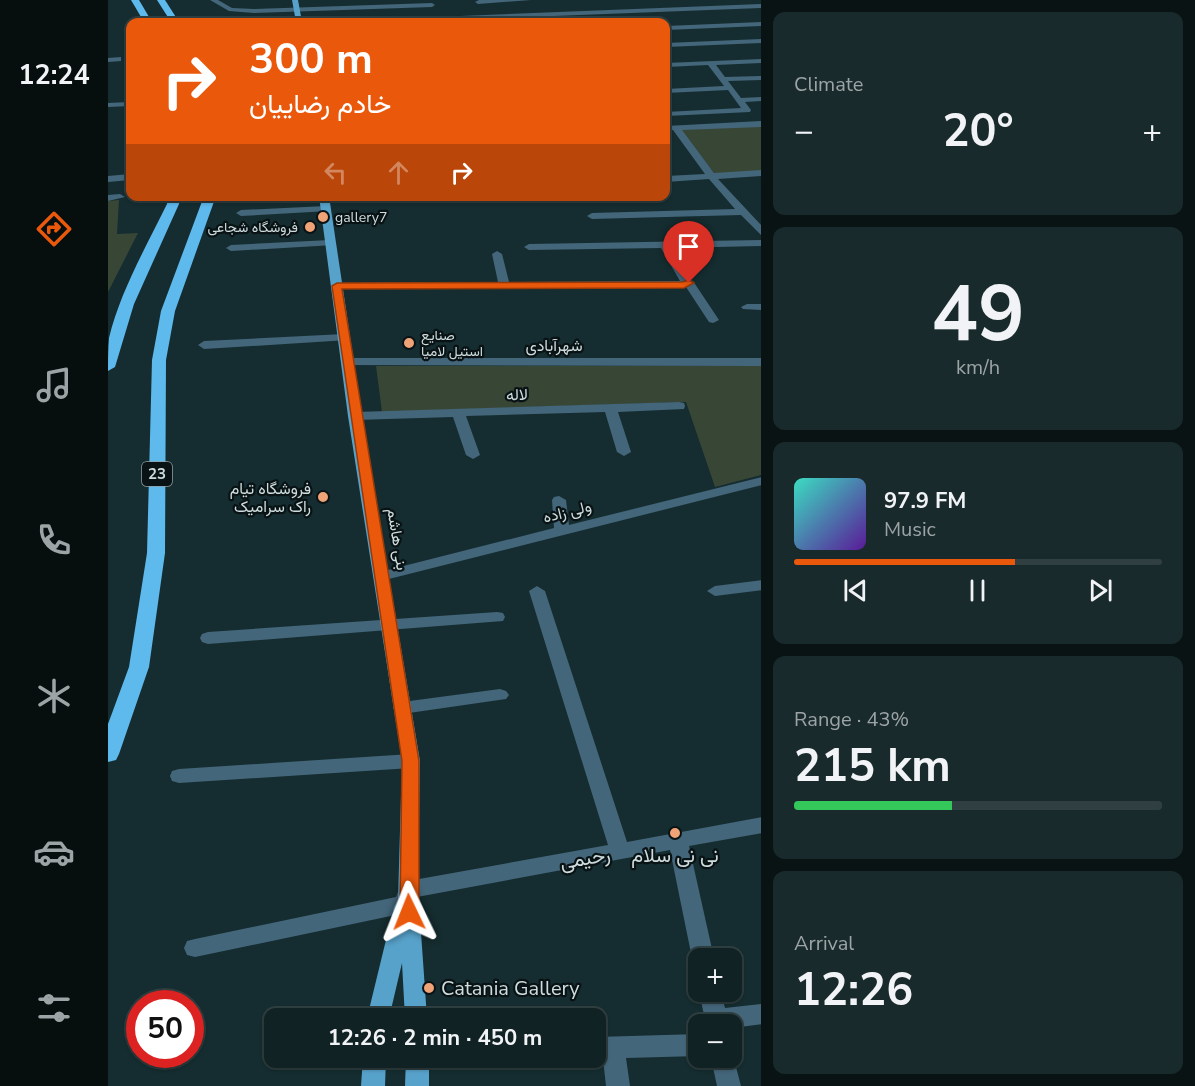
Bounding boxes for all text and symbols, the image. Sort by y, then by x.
text: 300 m [249,31,373,88]
icon: right [150,42,228,120]
text: 12:24 [18,57,90,94]
text: Climate [794,71,863,98]
text: خادم رضاییان [249,86,391,123]
text: 20° [942,101,1014,162]
text: − [794,109,814,154]
text: + [1142,109,1162,154]
icon: left [319,156,352,189]
icon: ahead [382,156,415,189]
icon: right [445,156,478,189]
icon: directions [33,208,75,250]
place label: gallery7 [335,208,387,227]
marker: gallery7 [316,210,330,224]
place label: فروشگاه شجاعی [208,218,298,237]
marker: فروشگاه شجاعی [303,220,317,234]
pin [663,221,714,283]
icon: arrive [672,230,705,263]
text: 49 [931,261,1025,368]
place label: صنایع استیل لامیا [421,326,483,361]
street label: شهرآبادی [525,335,583,357]
marker: صنایع استیل لامیا [402,336,416,350]
text: km/h [956,354,1000,381]
icon: music [33,364,75,406]
street label: لاله [506,384,528,406]
road number: 23 [142,462,172,486]
place label: فروشگاه تیام راک سرامیک [230,478,311,518]
text: 97.9 FM [884,486,966,516]
marker: فروشگاه تیام راک سرامیک [316,490,330,504]
street label: ولی زاده [541,495,594,529]
street label: بنی هاشم [381,506,413,572]
text: Music [884,516,936,543]
icon: phone [33,519,75,561]
icon: previous [839,574,872,607]
icon: pause [961,574,994,607]
icon: next [1084,574,1117,607]
icon: climate [33,675,75,717]
text: Range · 43% [794,706,909,733]
text: 215 km [794,736,951,797]
marker: نی نی سلام [668,826,682,840]
icon: car [33,831,75,873]
street label: رحیمی [558,841,612,876]
place label: نی نی سلام [631,842,719,869]
position arrow [377,880,441,944]
text: Arrival [794,930,854,957]
map controls [688,948,742,1068]
button: + [688,948,742,1002]
text: 12:26 [794,960,913,1021]
place label: Catania Gallery [441,975,580,1002]
marker: Catania Gallery [422,981,436,995]
icon: filters [33,987,75,1029]
speed limit sign: 50 [126,990,204,1068]
button: − [688,1014,742,1068]
text: 12:26 · 2 min · 450 m [328,1023,542,1053]

